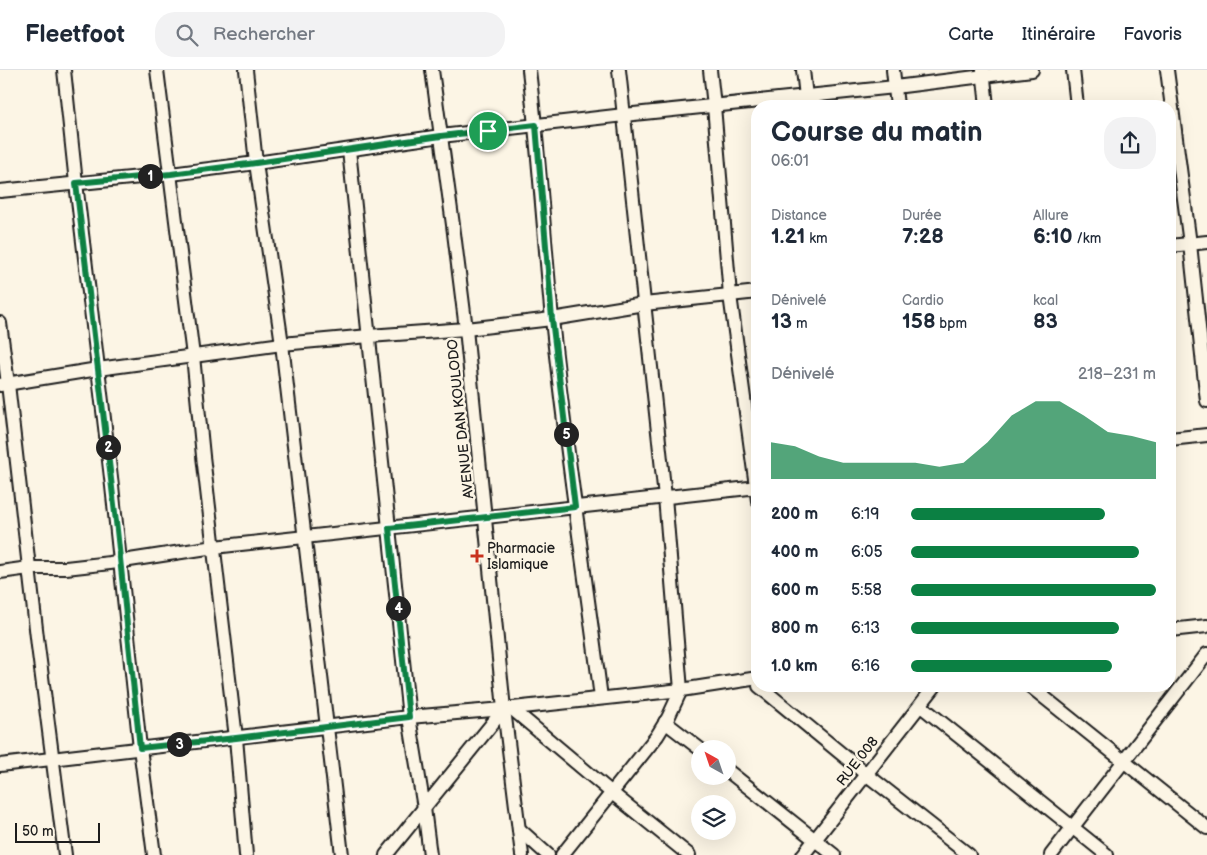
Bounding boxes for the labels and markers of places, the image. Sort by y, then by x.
pin [467,110,509,152]
pin: 1 [138,164,162,188]
pin: 5 [554,422,578,446]
pin: 2 [96,434,120,460]
place label: Pharmacie Islamique [487,540,555,573]
marker: Pharmacie Islamique [471,550,483,562]
pin: 4 [386,596,410,620]
pin: 3 [166,732,192,756]

